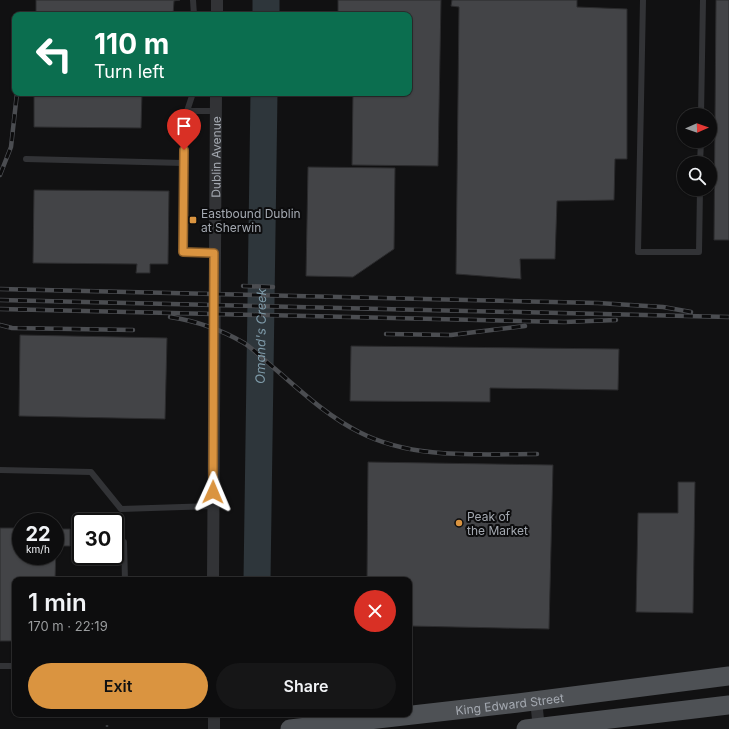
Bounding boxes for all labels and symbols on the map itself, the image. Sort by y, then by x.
north arrow [677,108,717,148]
pin [167,109,201,150]
street label: Dublin Avenue [208,116,223,198]
place label: Eastbound Dublin at Sherwin [201,206,301,235]
marker: Eastbound Dublin at Sherwin [188,215,198,225]
water label: Omand's Creek [252,287,269,384]
position arrow [192,471,234,513]
place label: Peak of the Market [467,509,528,538]
speed limit sign: 30 [72,513,124,565]
marker: Peak of the Market [454,518,464,528]
street label: King Edward Street [455,690,565,718]

